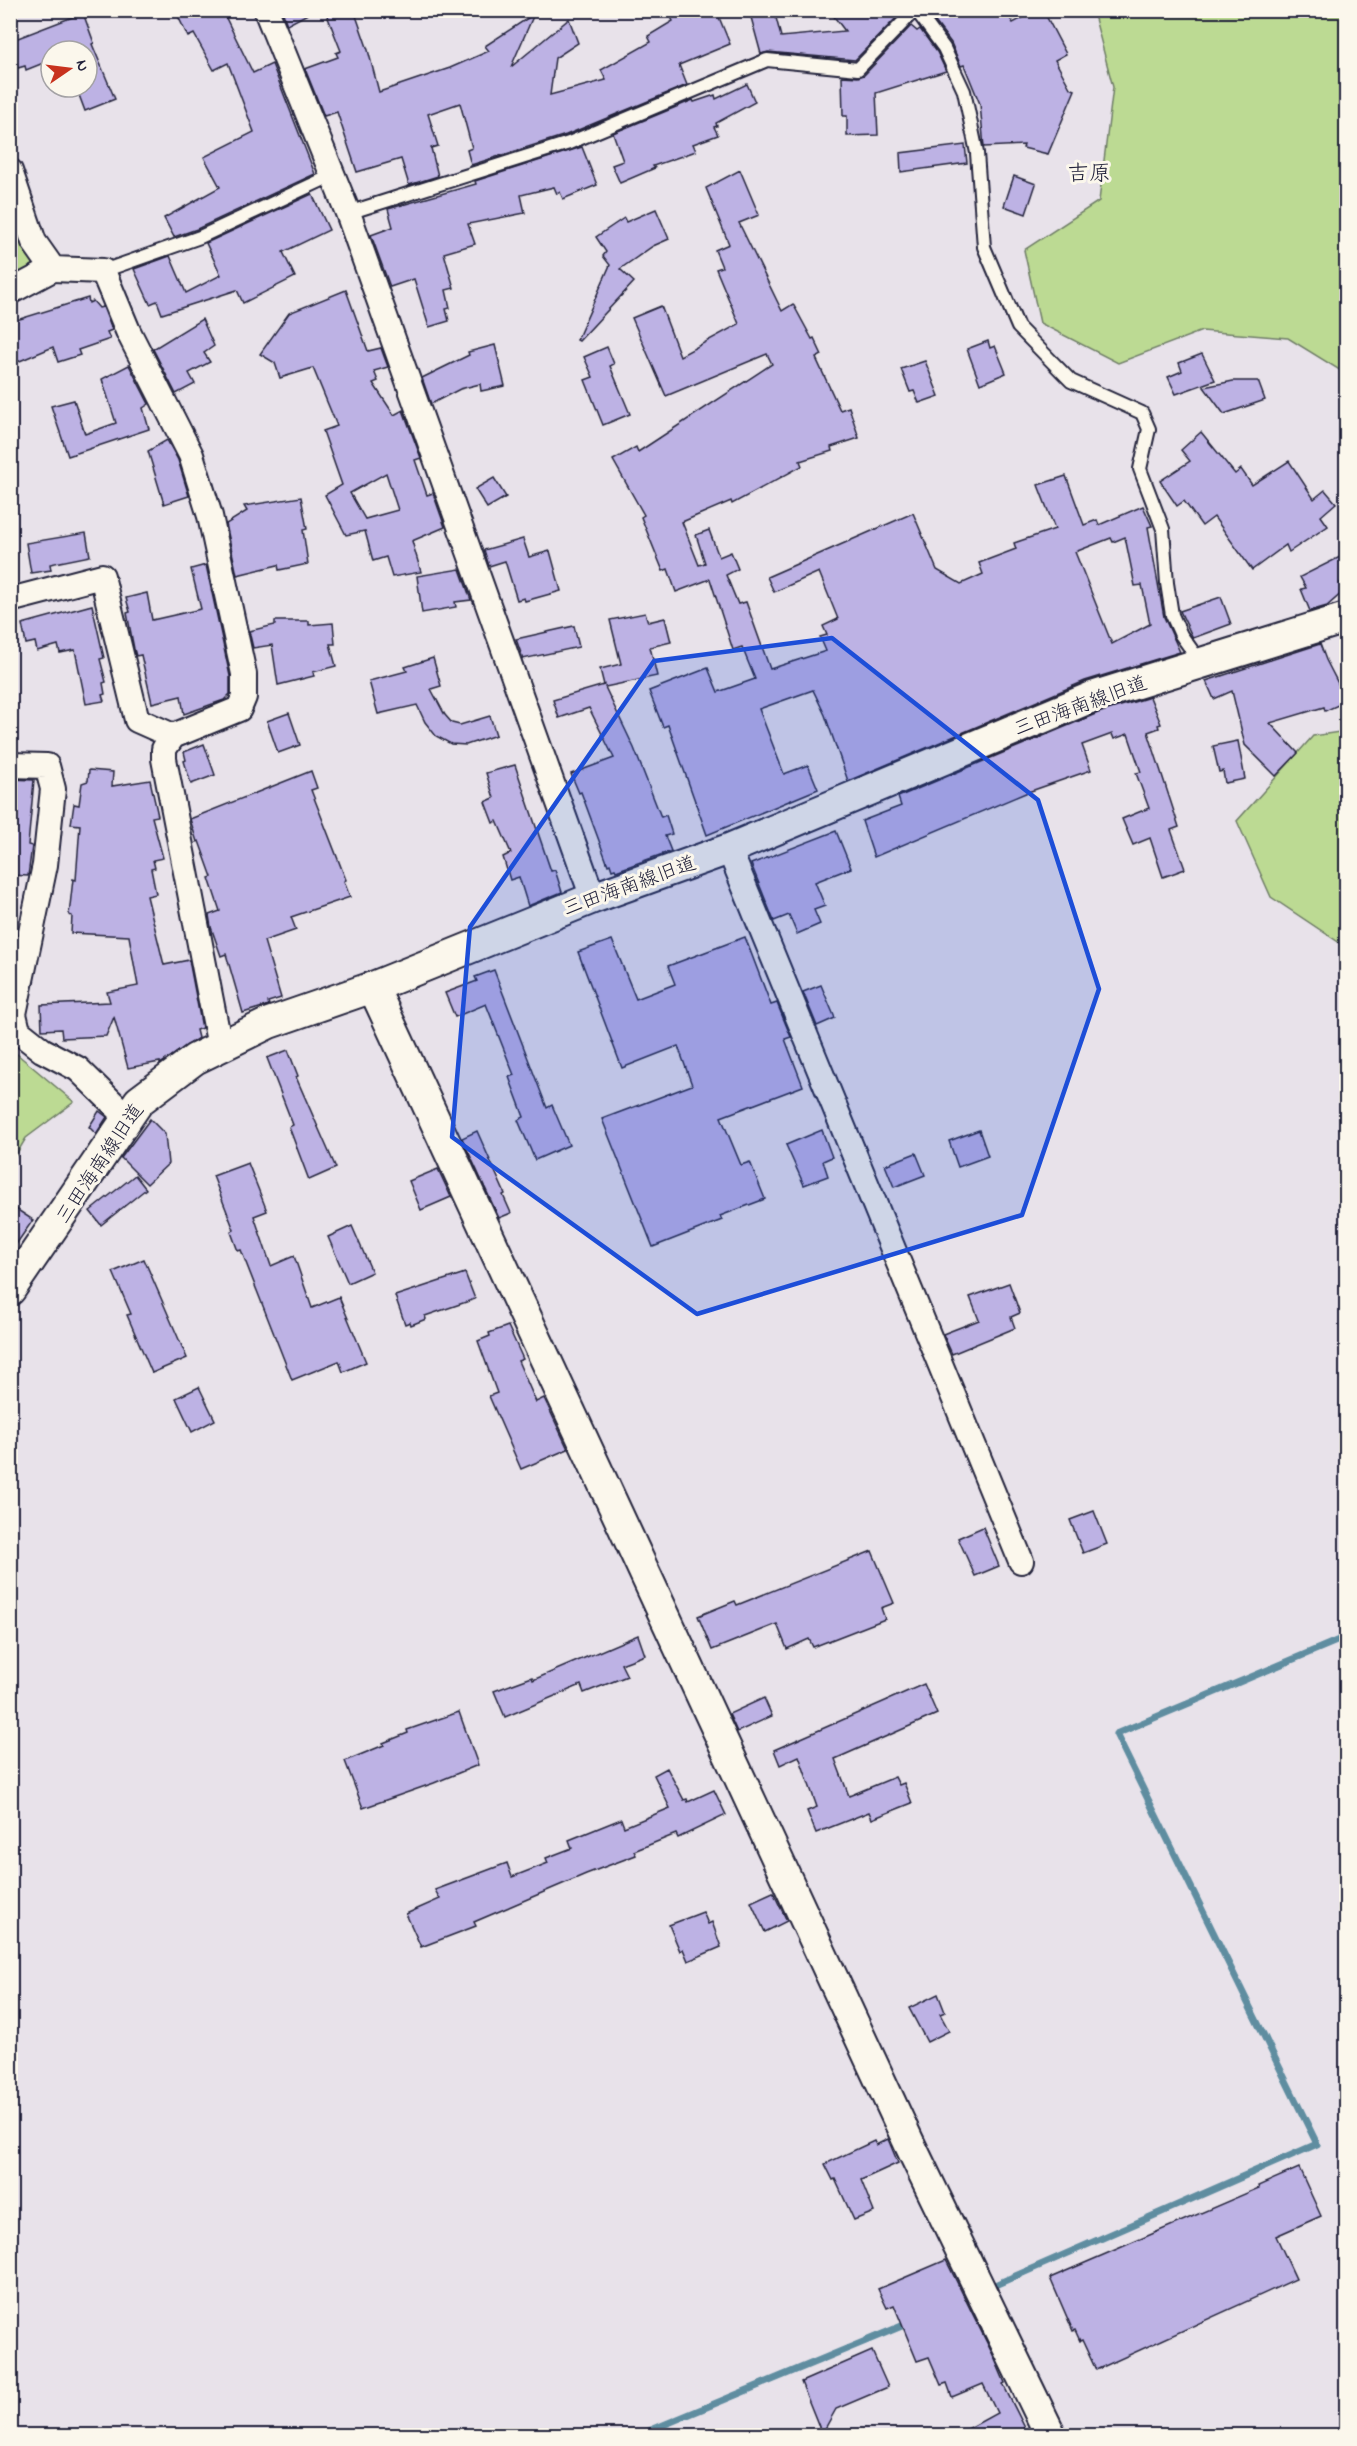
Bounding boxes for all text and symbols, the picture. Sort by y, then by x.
north arrow [39,39,99,99]
text: N [69,58,95,74]
district label: 吉原 [1067,159,1111,191]
street label: 三田海南線旧道 [1010,670,1152,745]
street label: 三田海南線旧道 [559,850,701,925]
street label: 三田海南線旧道 [50,1098,152,1231]

